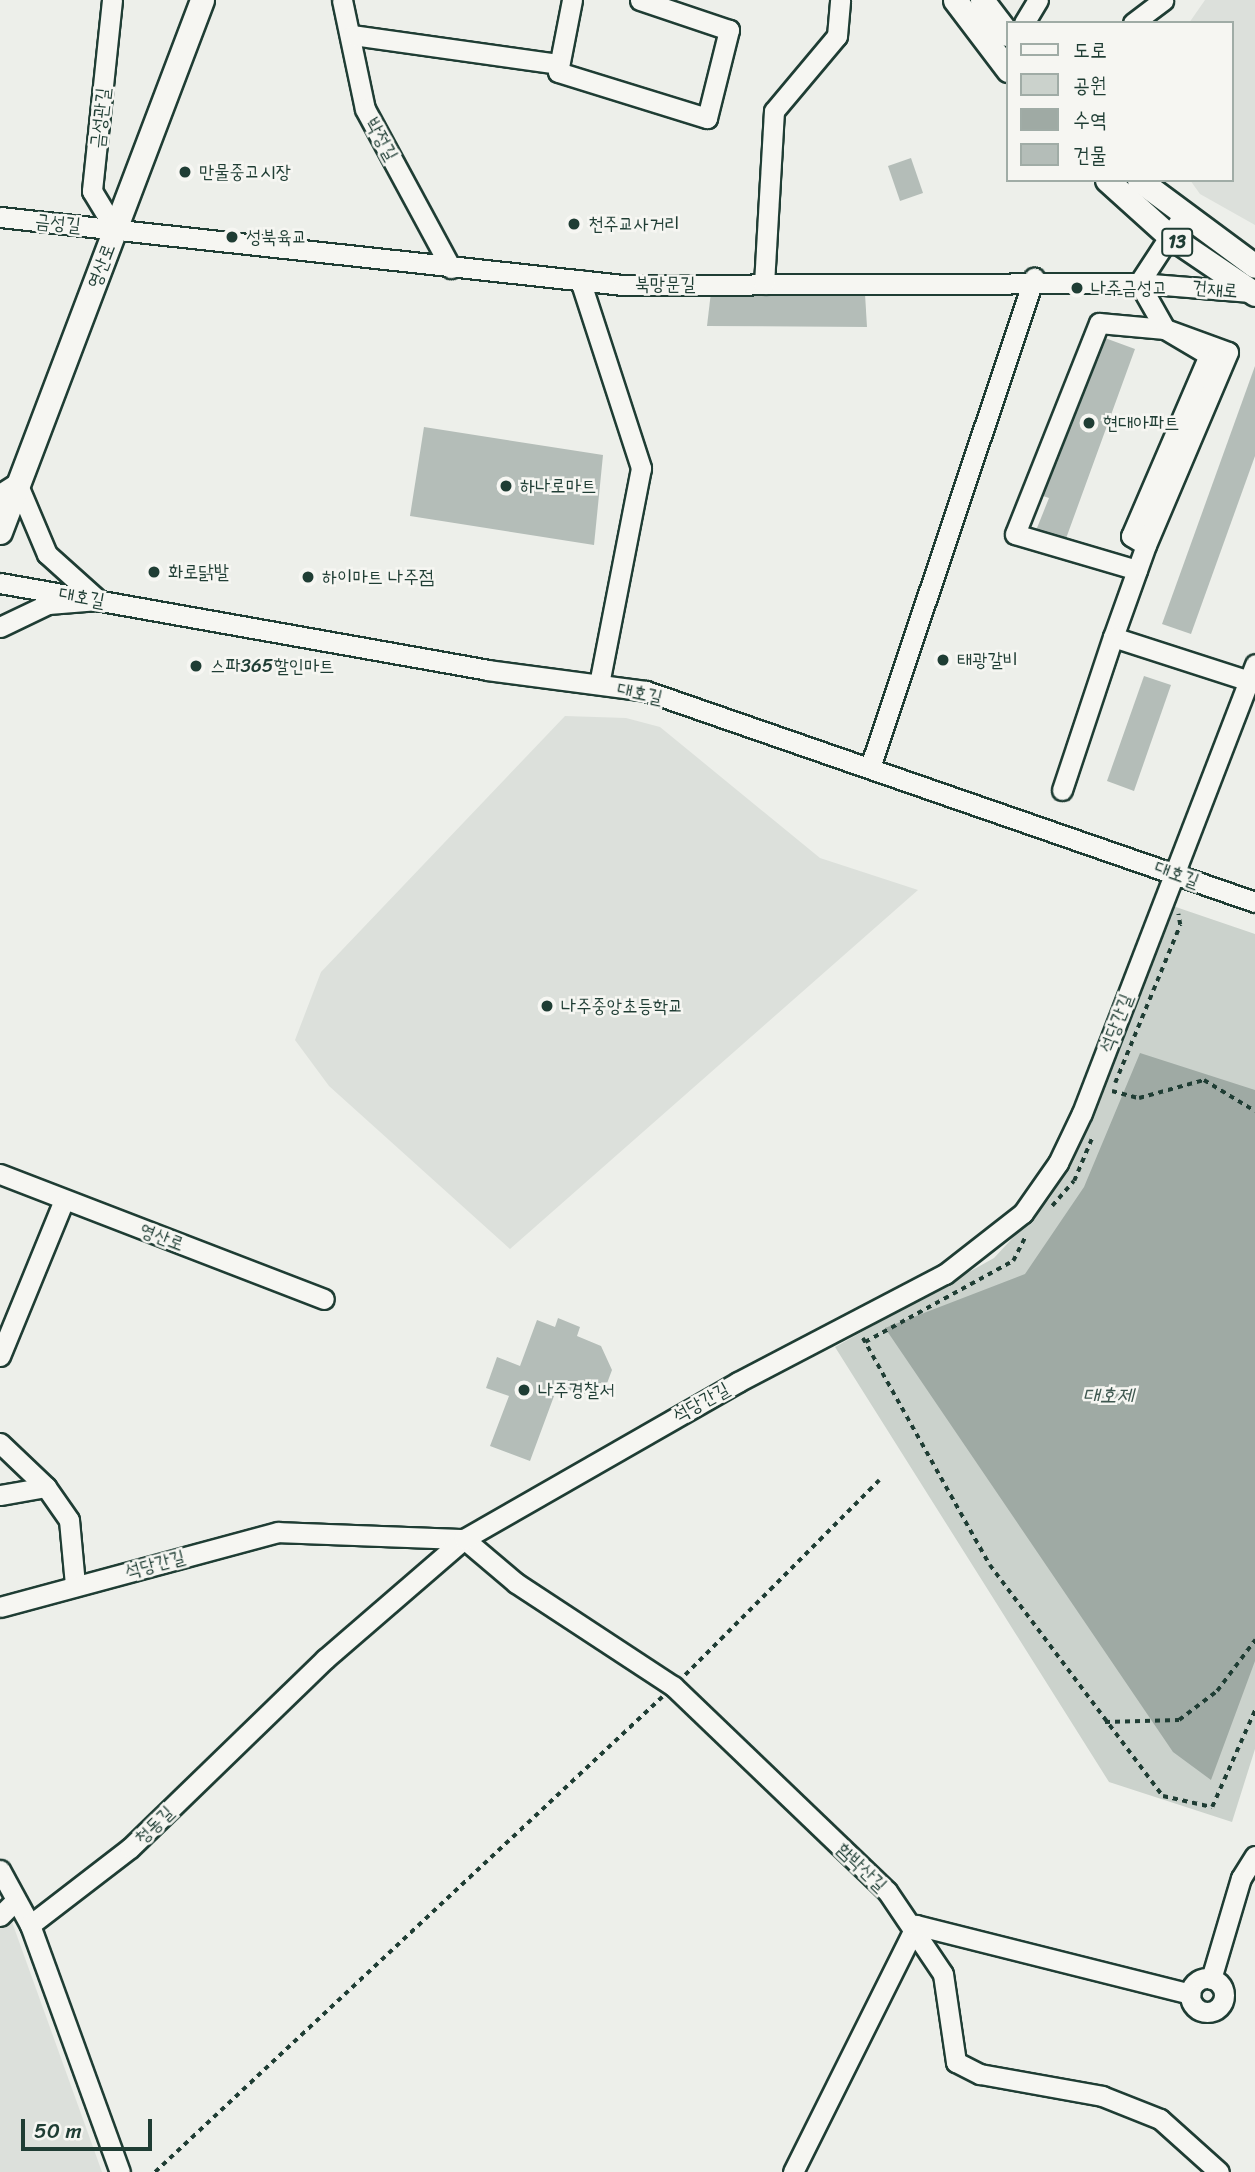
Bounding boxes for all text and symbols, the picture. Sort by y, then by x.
legend [1006,21,1234,182]
text: 도로 [1073,31,1107,69]
text: 공원 [1073,66,1107,104]
street label: 금성관길 [85,86,115,150]
text: 수역 [1073,101,1107,139]
street label: 박정길 [361,113,403,165]
text: 건물 [1073,136,1107,174]
place label: 만물중고시장 [199,161,291,183]
marker: 만물중고시장 [177,164,193,180]
street label: 금성길 [34,209,82,237]
place label: 천주교사거리 [588,213,680,235]
marker: 천주교사거리 [566,216,582,232]
place label: 성북육교 [246,226,307,248]
road number: 13 [1160,228,1194,256]
marker: 성북육교 [224,229,240,245]
street label: 영산로 [82,241,120,291]
street label: 북망문길 [634,273,696,295]
street label: 건재로 [1191,276,1239,302]
place label: 나주금성고 [1091,277,1167,299]
marker: 나주금성고 [1069,280,1085,296]
place label: 현대아파트 [1103,412,1179,434]
marker: 현대아파트 [1081,415,1097,431]
place label: 하나로마트 [520,475,596,497]
marker: 하나로마트 [498,478,514,494]
place label: 화로닭발 [168,561,229,583]
marker: 화로닭발 [146,564,162,580]
place label: 하이마트 나주점 [322,566,434,588]
marker: 하이마트 나주점 [300,569,316,585]
street label: 대호길 [57,582,107,612]
place label: 태광갈비 [957,649,1018,671]
marker: 태광갈비 [935,652,951,668]
place label: 스파365할인마트 [210,655,335,677]
marker: 스파365할인마트 [188,658,204,674]
street label: 대호길 [615,677,665,709]
street label: 대호길 [1152,855,1202,893]
street label: 석당간길 [1094,990,1138,1056]
place label: 나주중앙초등학교 [561,995,683,1017]
marker: 나주중앙초등학교 [539,998,555,1014]
street label: 영산로 [137,1218,187,1256]
street label: 석당간길 [669,1377,733,1427]
place label: 나주경찰서 [538,1379,614,1401]
marker: 나주경찰서 [516,1382,532,1398]
water label: 대호제 [1083,1382,1133,1408]
street label: 석당간길 [123,1545,187,1583]
street label: 청동길 [130,1801,178,1849]
street label: 함박산길 [832,1838,892,1896]
scale bar [24,2106,156,2150]
text: 50 m [34,2112,82,2150]

